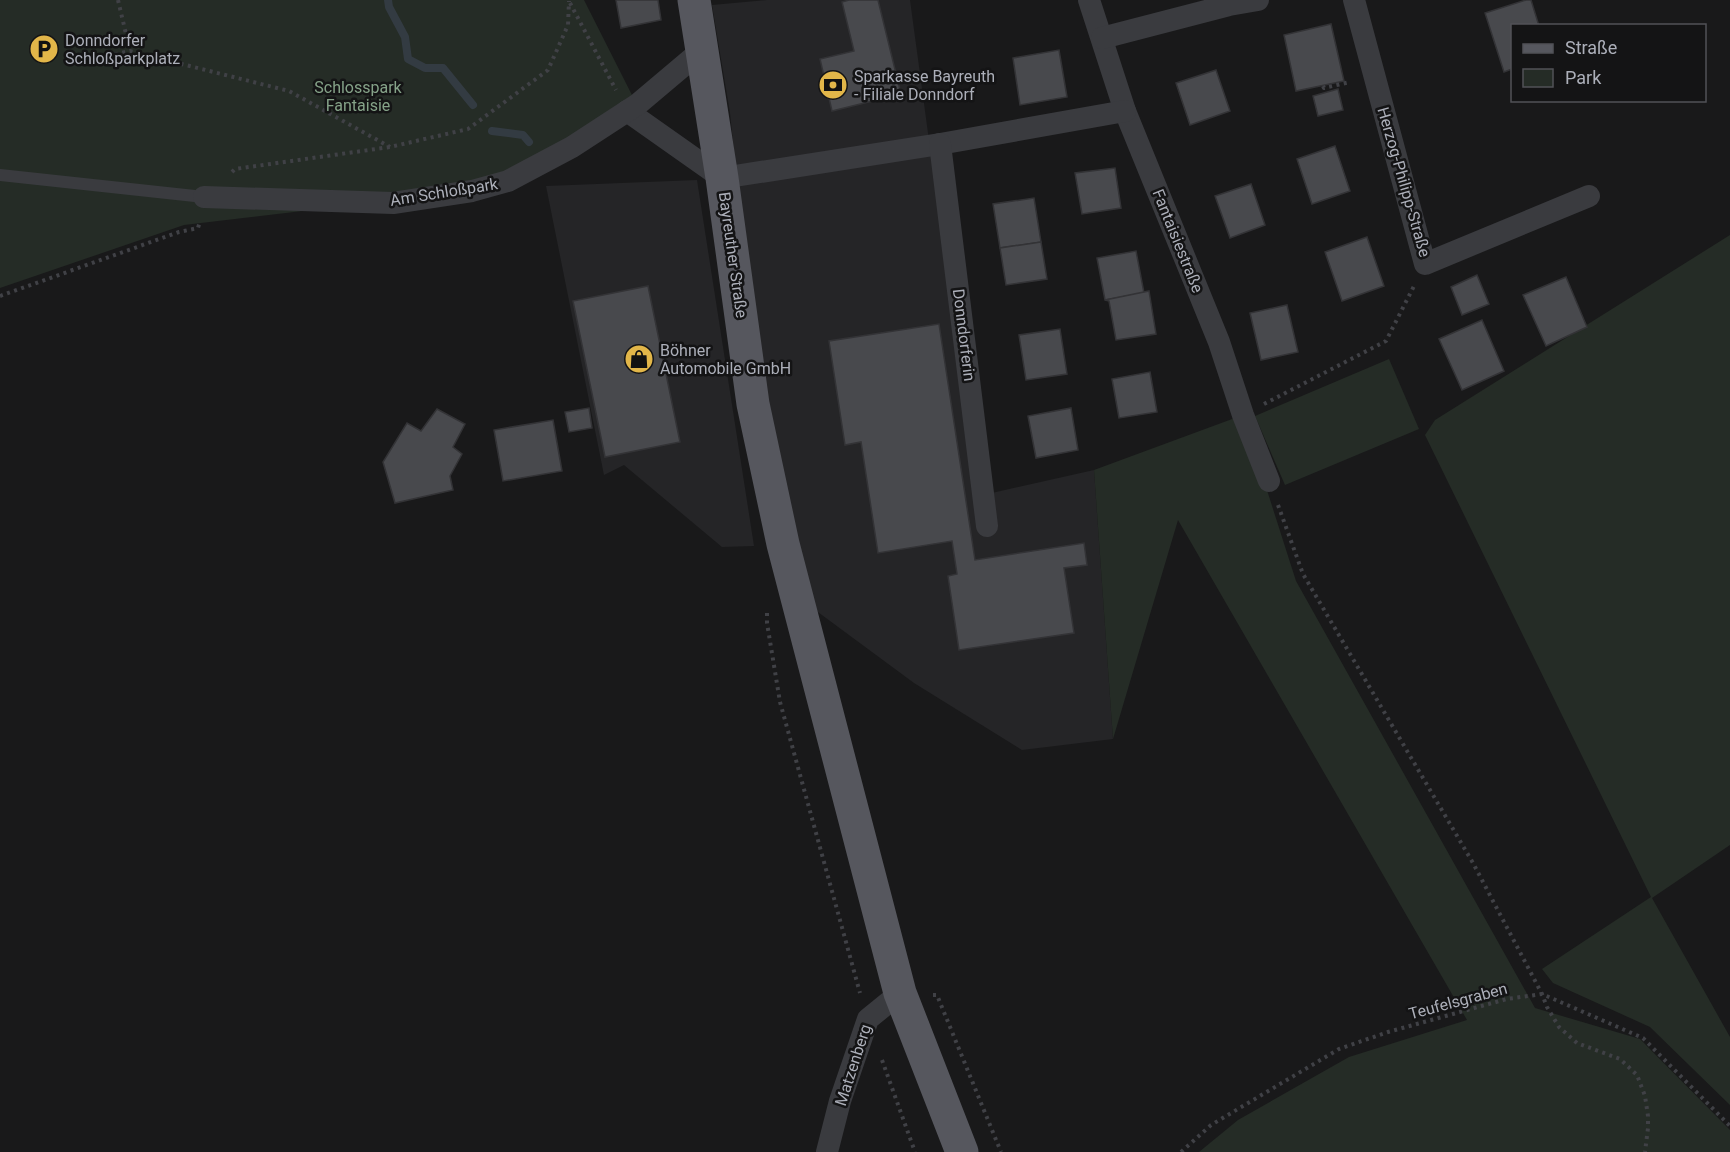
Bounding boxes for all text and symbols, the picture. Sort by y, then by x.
legend [1511,24,1706,102]
place label: Donndorfer Schloßparkplatz [65,31,180,68]
parking icon: Donndorfer Schloßparkplatz [28,33,60,65]
text: Straße [1565,37,1617,58]
place label: Sparkasse Bayreuth - Filiale Donndorf [854,67,995,104]
text: Park [1565,67,1602,88]
bank icon: Sparkasse Bayreuth - Filiale Donndorf [817,69,849,101]
park label: Schlosspark Fantaisie [314,78,403,115]
street label: Herzog-Philipp-Straße [1373,105,1435,259]
street label: Am Schloßpark [389,174,500,210]
street label: Fantaisiestraße [1149,186,1207,296]
street label: Bayreuther Straße [715,191,751,319]
street label: Donndorferin [949,288,979,382]
place label: Böhner Automobile GmbH [660,341,791,378]
shop icon: Böhner Automobile GmbH [623,343,655,375]
street label: Teufelsgraben [1407,979,1509,1023]
street label: Matzenberg [831,1022,875,1108]

